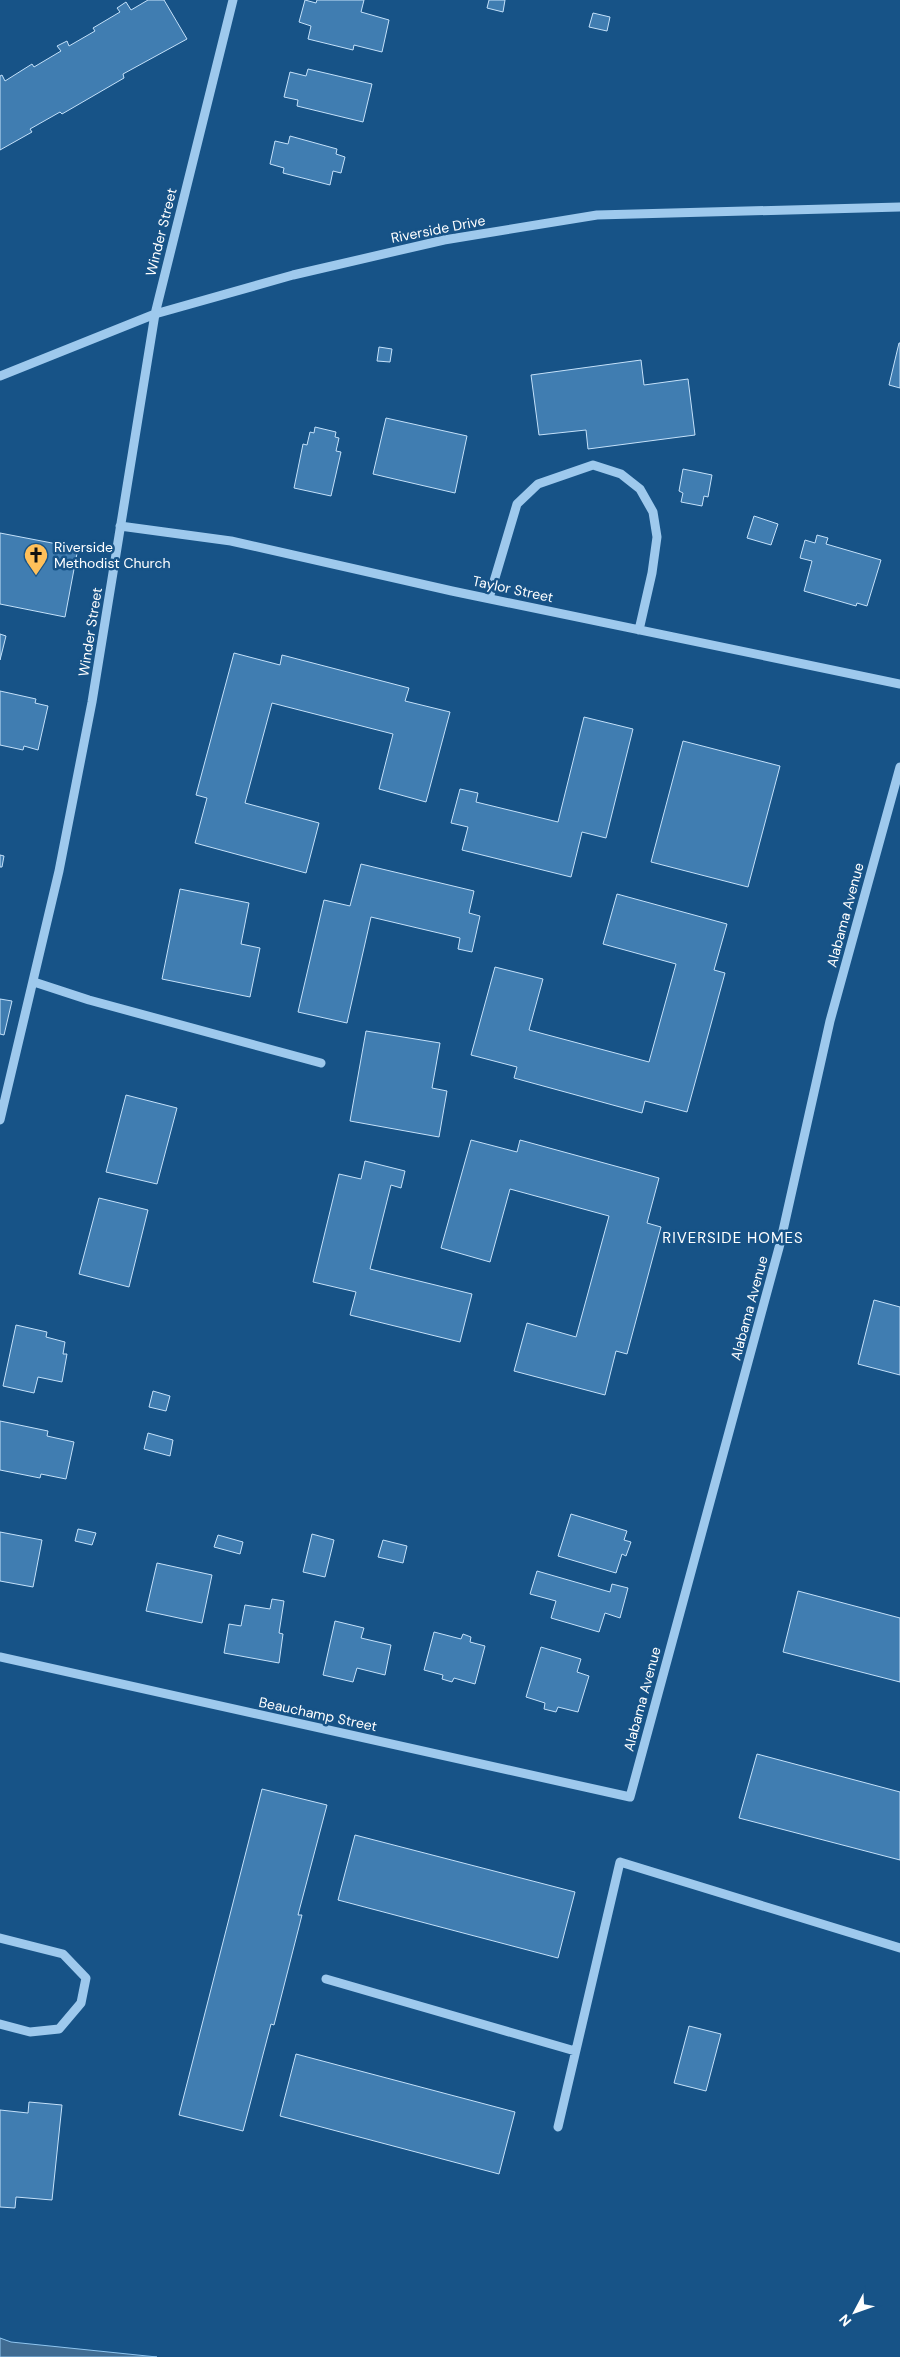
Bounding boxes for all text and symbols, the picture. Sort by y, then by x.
street label: Winder Street [141,186,181,278]
street label: Riverside Drive [389,211,487,247]
place label: Riverside Methodist Church [54,538,170,572]
church icon: Riverside Methodist Church [23,542,49,576]
street label: Taylor Street [471,572,555,606]
street label: Winder Street [74,586,106,678]
street label: Alabama Avenue [822,861,868,969]
district label: RIVERSIDE HOMES [662,1228,804,1248]
street label: Alabama Avenue [726,1254,772,1362]
street label: Alabama Avenue [619,1645,665,1753]
street label: Beauchamp Street [257,1693,379,1735]
north arrow [830,2287,880,2337]
text: N [835,2311,855,2330]

